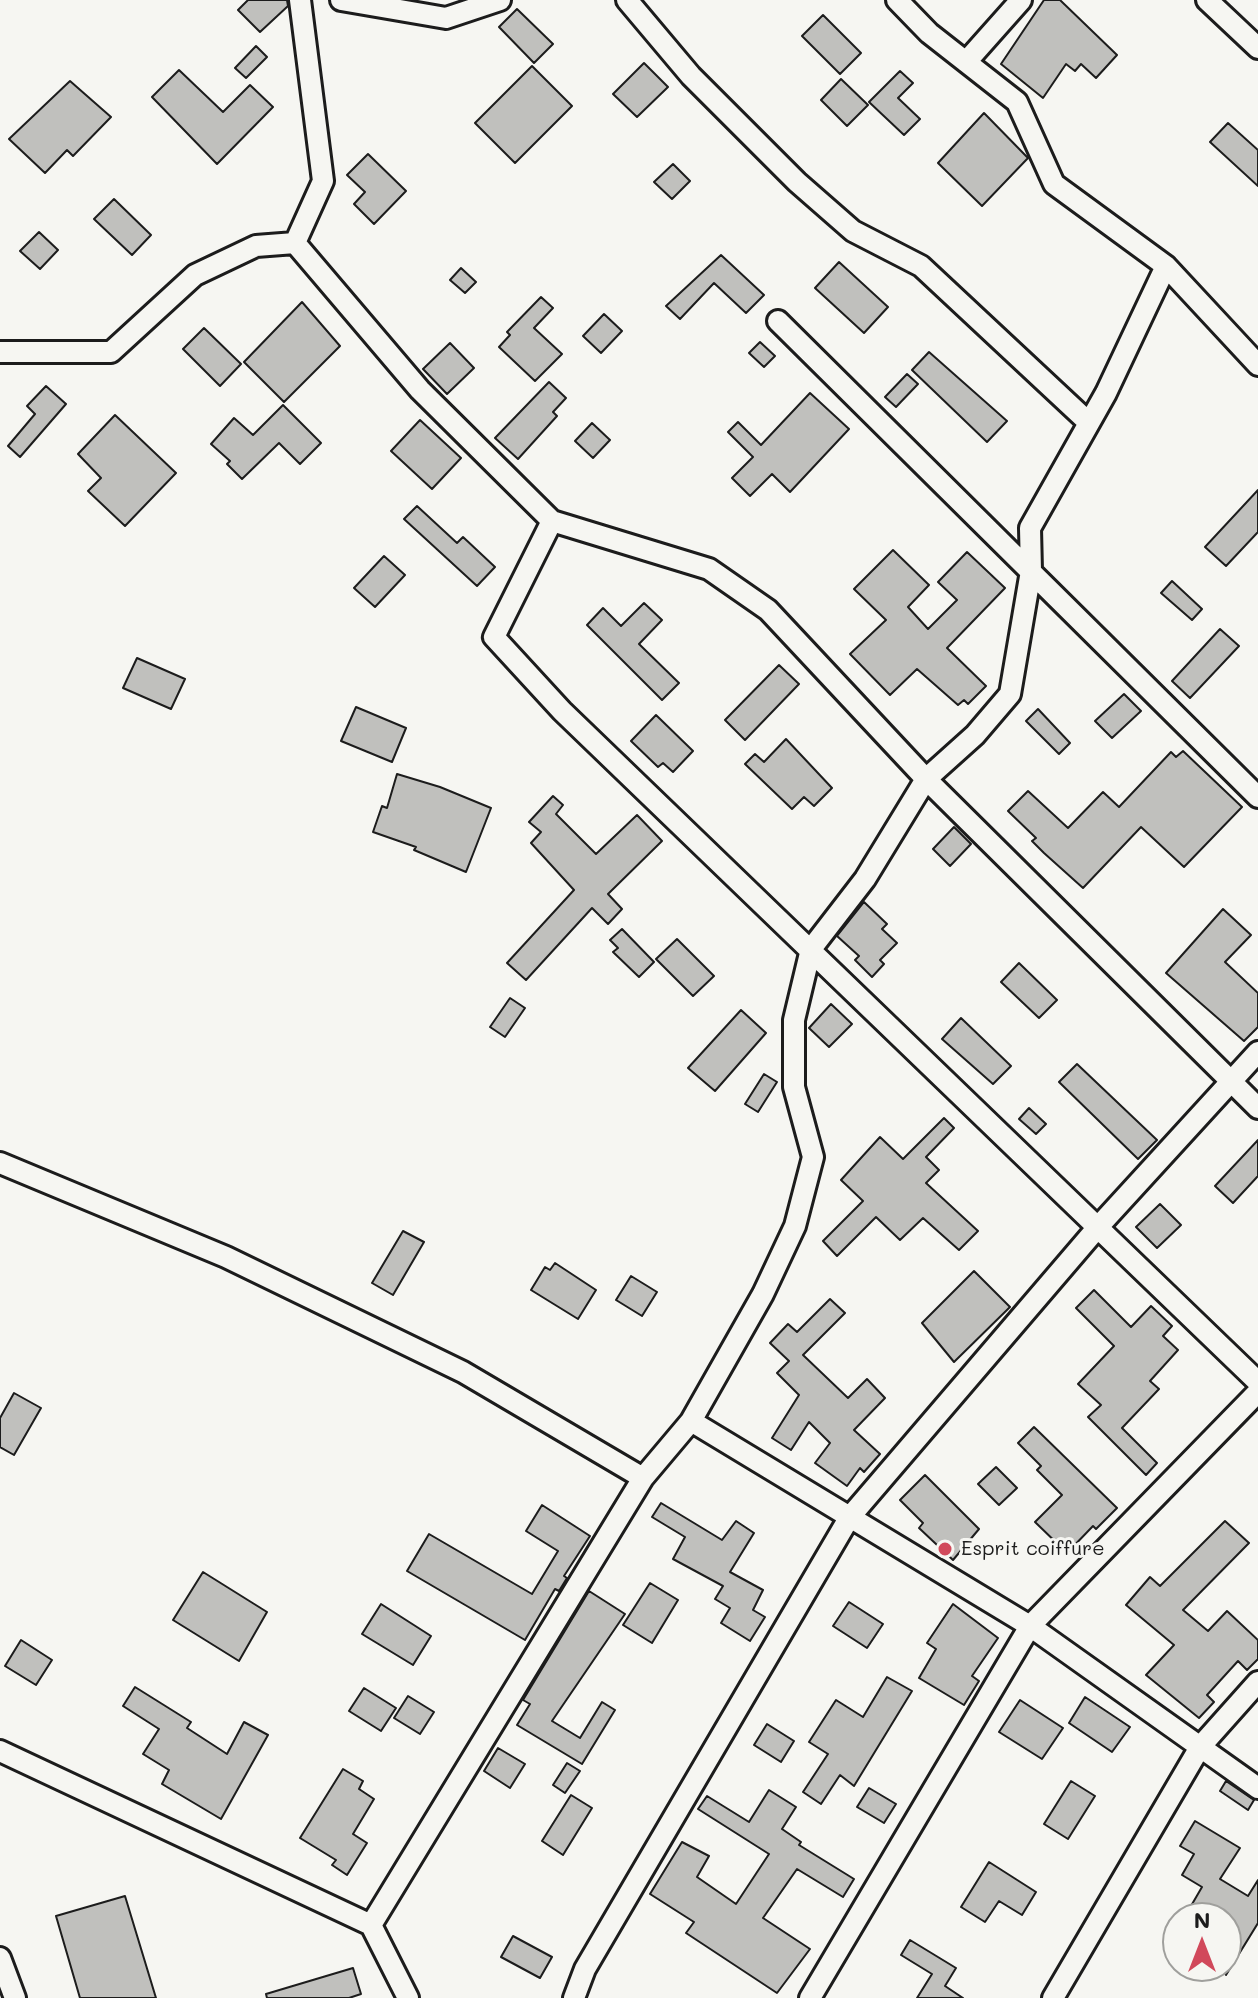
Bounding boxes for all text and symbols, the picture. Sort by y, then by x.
place label: Esprit coiffure [961,1537,1105,1561]
marker: Esprit coiffure [936,1540,954,1558]
north arrow [1162,1902,1242,1982]
text: N [1194,1905,1210,1934]

